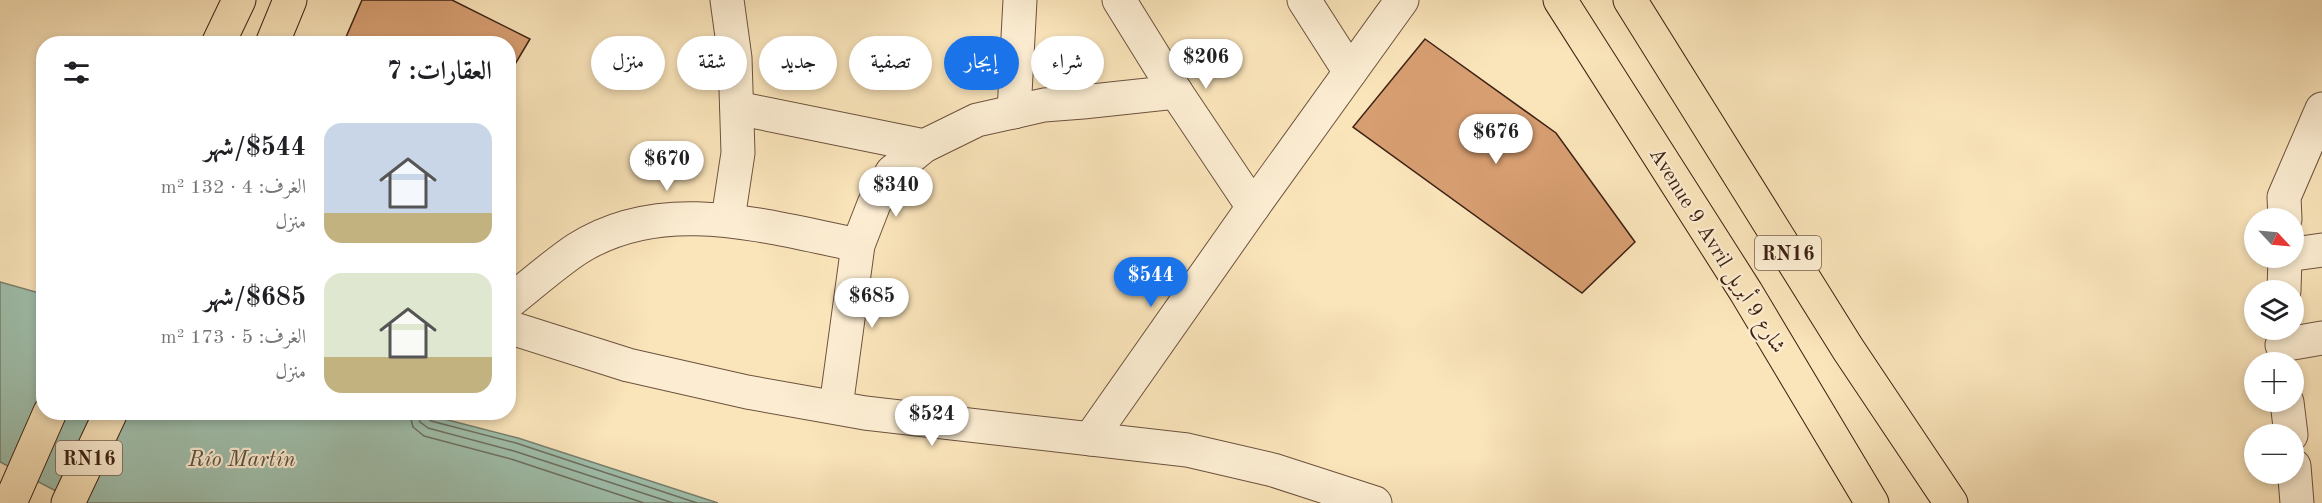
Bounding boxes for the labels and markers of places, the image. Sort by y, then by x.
pin: $206 [1170,39,1242,90]
pin: $676 [1460,114,1532,165]
pin: $670 [631,141,703,192]
pin: $340 [860,167,932,218]
pin: $544 [1115,257,1187,308]
pin: $685 [836,278,908,329]
pin: $524 [896,396,968,447]

